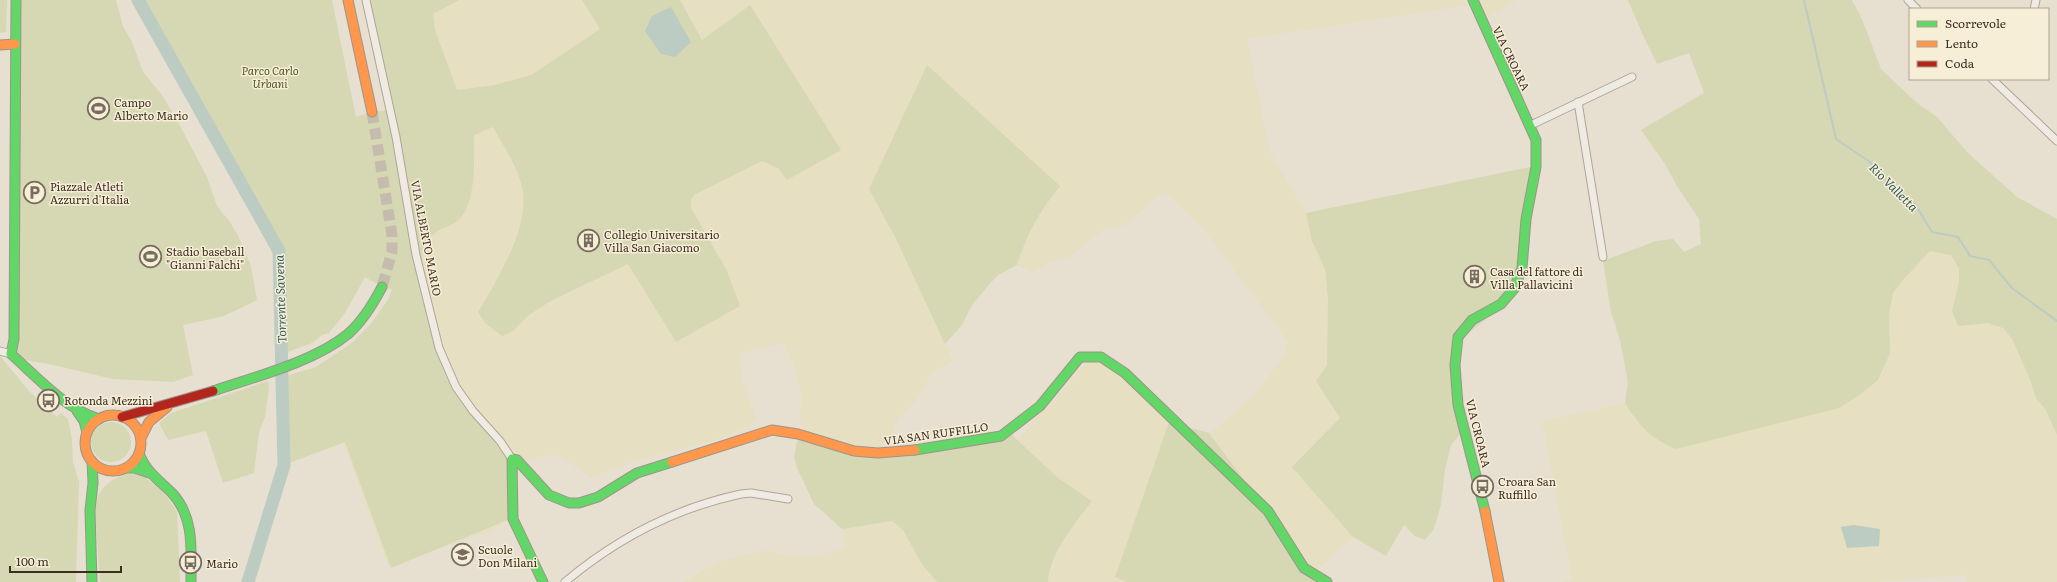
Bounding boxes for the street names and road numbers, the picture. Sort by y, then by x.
street label: VIA CROARA [1489,23,1535,93]
street label: VIA ALBERTO MARIO [408,179,446,297]
street label: VIA CROARA [1463,397,1495,469]
street label: VIA SAN RUFFILLO [883,418,989,448]

